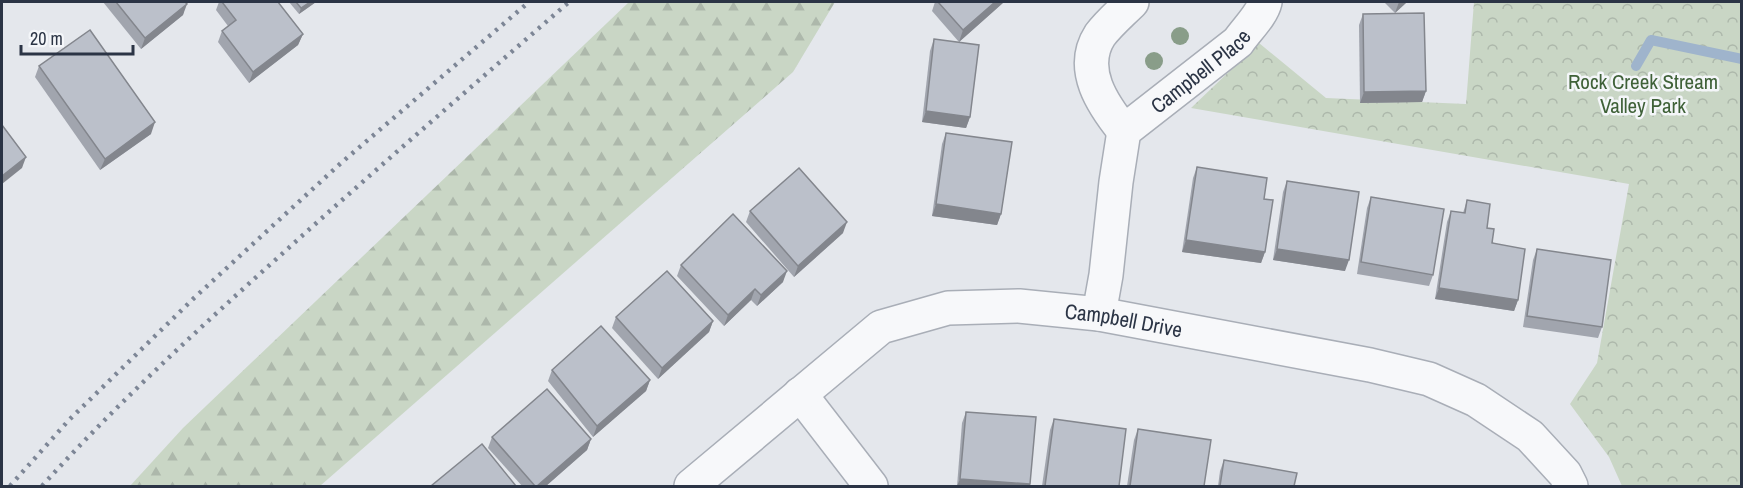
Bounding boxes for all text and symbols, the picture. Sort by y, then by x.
scale bar [21,18,134,56]
street label: Campbell Place [1144,23,1257,120]
text: 20 m [30,26,63,51]
park label: Rock Creek Stream Valley Park [1568,67,1718,120]
street label: Campbell Drive [1064,296,1185,344]

